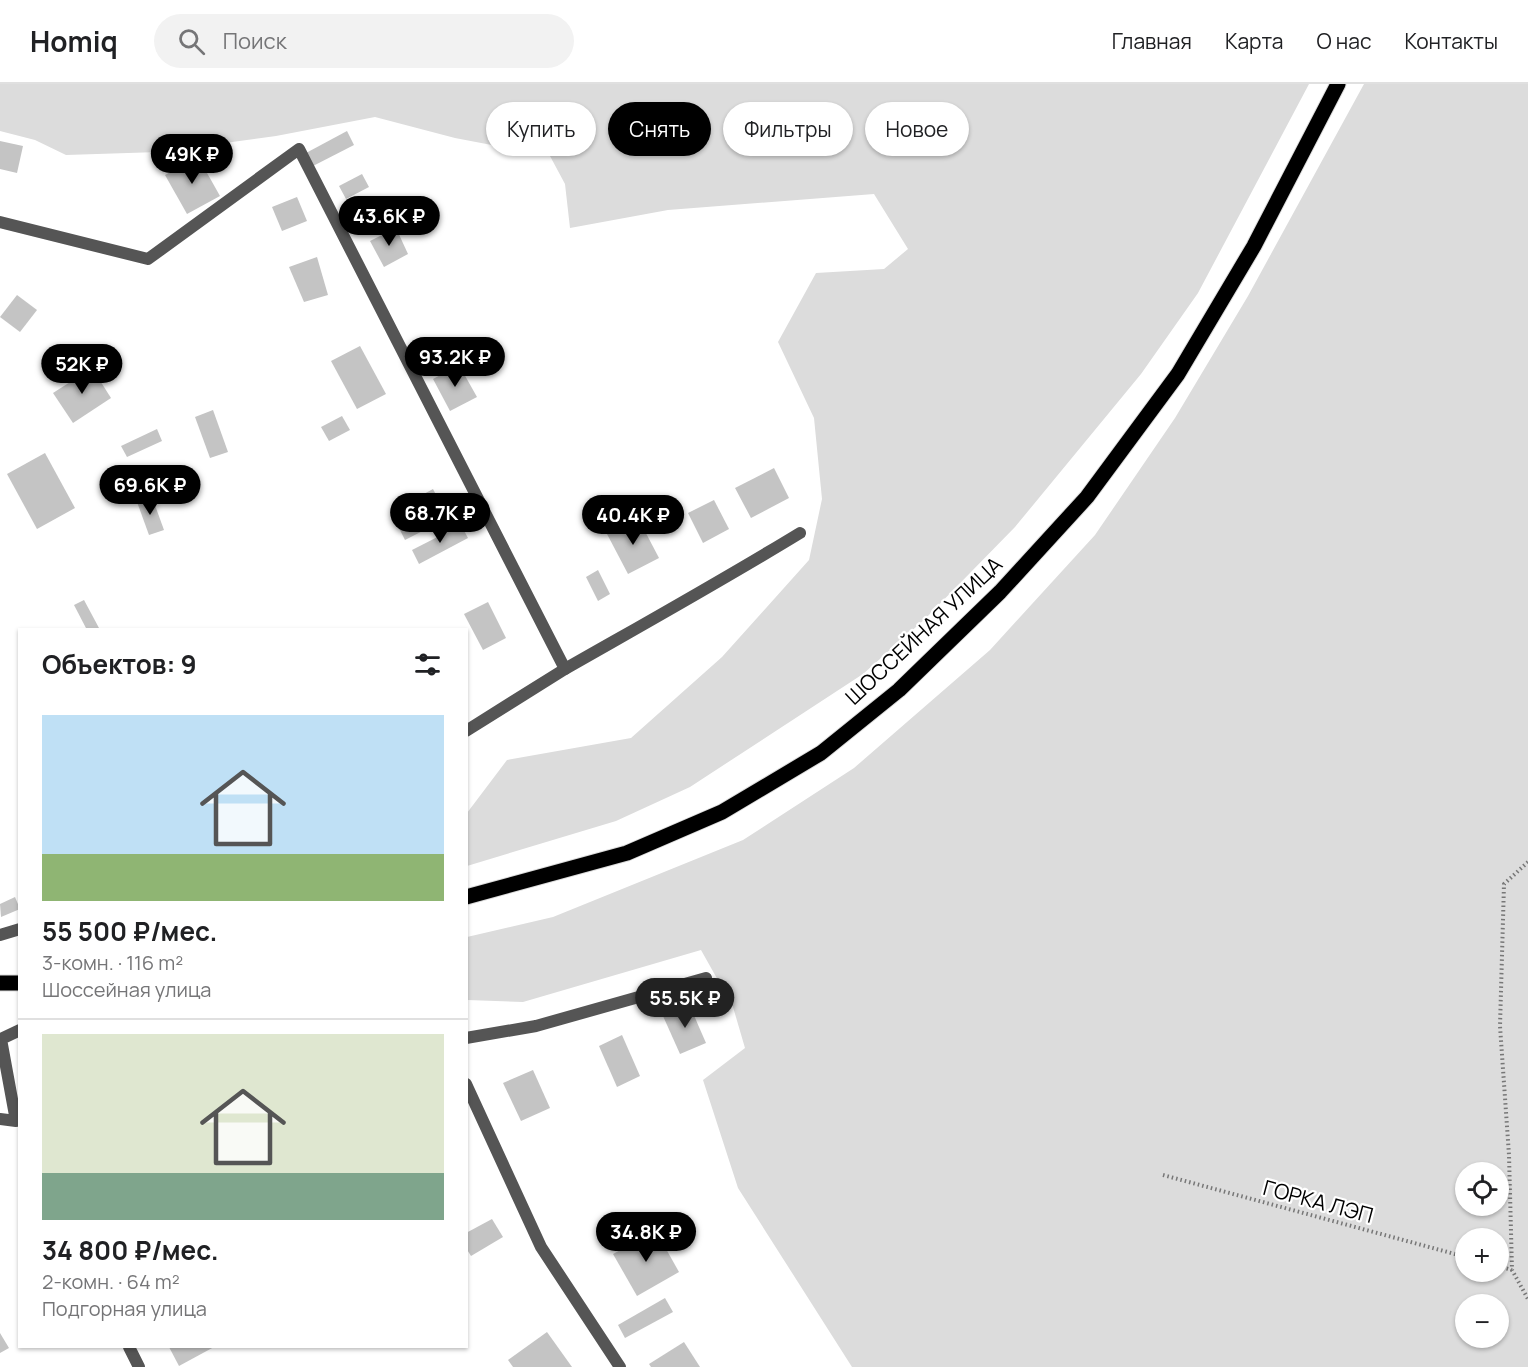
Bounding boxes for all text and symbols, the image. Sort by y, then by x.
search box [154,14,574,68]
text: Homiq [30,22,118,60]
icon: search [175,25,208,58]
text: Поиск [223,26,287,56]
text: Главная [1112,27,1192,55]
text: Карта [1225,27,1283,55]
text: О нас [1316,27,1372,55]
text: Контакты [1405,27,1498,55]
chip: Купить [486,102,596,156]
chip: Снять [608,102,711,156]
chip: Фильтры [723,102,853,156]
chip: Новое [865,102,969,156]
pin: 49K ₽ [150,134,234,185]
text: 49K ₽ [165,140,219,167]
pin: 43.6K ₽ [334,196,444,247]
text: 43.6K ₽ [353,202,425,229]
pin: 93.2K ₽ [400,337,510,388]
text: 93.2K ₽ [419,343,491,370]
pin: 52K ₽ [40,344,124,395]
text: 52K ₽ [55,350,109,377]
pin: 69.6K ₽ [95,465,205,516]
text: 69.6K ₽ [114,471,187,498]
pin: 68.7K ₽ [385,493,495,544]
pin: 40.4K ₽ [578,495,688,546]
text: 68.7K ₽ [404,499,476,526]
text: 40.4K ₽ [596,501,670,528]
street label: ШОССЕЙНАЯ УЛИЦА [839,550,1008,710]
text: Объектов: 9 [42,646,197,682]
icon: filters [411,648,444,681]
icon: home [189,754,297,862]
text: 55 500 ₽/мес. [42,913,217,949]
text: 3-комн. · 116 m² [42,949,183,976]
text: Шоссейная улица [42,976,211,1003]
pin: 55.5K ₽ [630,978,740,1029]
text: 55.5K ₽ [649,984,721,1011]
icon: home [189,1073,297,1181]
map controls [1455,1162,1509,1348]
button: locate [1455,1162,1509,1216]
street label: ГОРКА ЛЭП [1260,1173,1376,1229]
pin: 34.8K ₽ [591,1212,701,1263]
text: 34.8K ₽ [610,1218,682,1245]
button: + [1455,1228,1509,1282]
text: 34 800 ₽/мес. [42,1232,219,1268]
text: 2-комн. · 64 m² [42,1268,180,1295]
button: − [1455,1294,1509,1348]
text: Подгорная улица [42,1295,207,1322]

